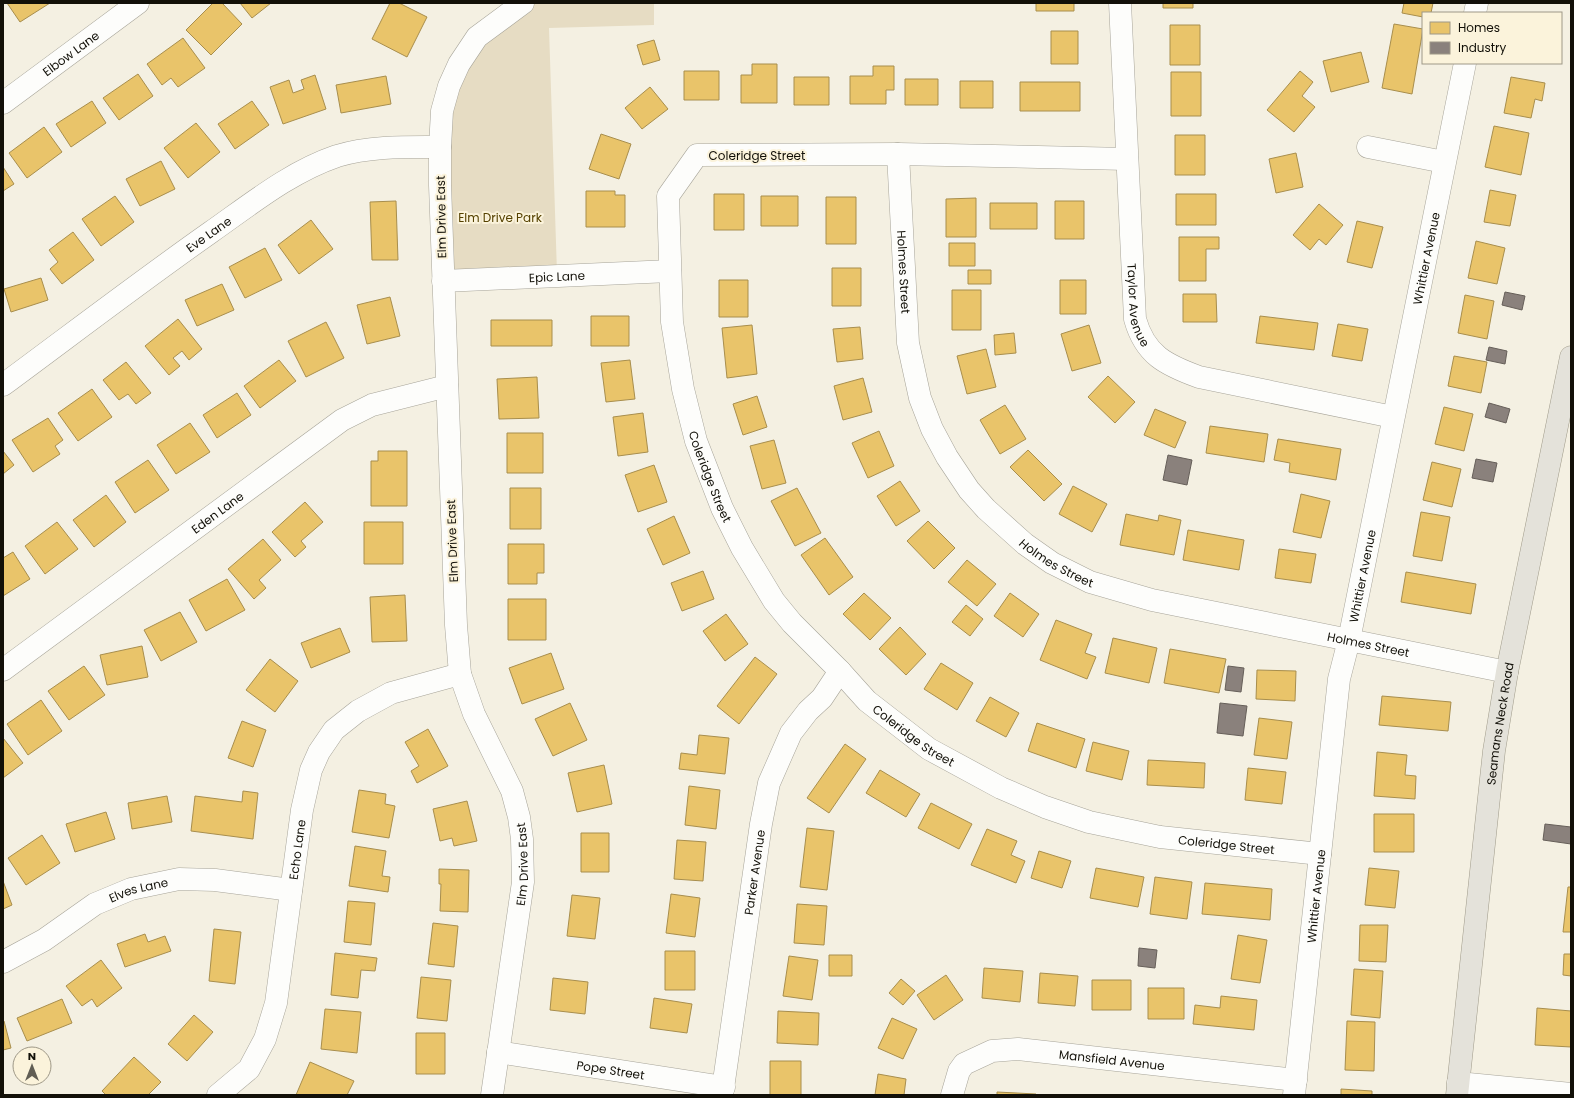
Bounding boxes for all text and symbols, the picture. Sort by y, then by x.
legend [1422,12,1562,64]
text: Homes [1458,19,1500,36]
street label: Elbow Lane [39,26,102,80]
text: Industry [1458,39,1507,56]
street label: Coleridge Street [709,147,805,164]
street label: Elm Drive East [432,175,450,259]
park label: Elm Drive Park [458,209,543,226]
street label: Whittier Avenue [1408,210,1443,306]
street label: Eve Lane [182,212,234,256]
street label: Holmes Street [894,230,915,314]
street label: Taylor Avenue [1124,263,1154,350]
street label: Epic Lane [528,266,585,286]
street label: Coleridge Street [685,429,736,525]
street label: Eden Lane [187,487,247,537]
street label: Elm Drive East [442,499,462,583]
street label: Whittier Avenue [1344,528,1380,624]
street label: Holmes Street [1016,534,1095,591]
street label: Holmes Street [1326,627,1411,661]
street label: Seamans Neck Road [1482,660,1517,786]
street label: Coleridge Street [869,700,958,770]
street label: Echo Lane [284,818,309,881]
street label: Elm Drive East [511,822,532,907]
street label: Parker Avenue [740,829,769,916]
street label: Coleridge Street [1177,830,1275,858]
street label: Whittier Avenue [1302,848,1329,944]
street label: Elves Lane [106,873,170,906]
street label: Mansfield Avenue [1058,1045,1166,1074]
north arrow [12,1046,52,1086]
text: N [28,1048,36,1064]
street label: Pope Street [575,1056,646,1083]

